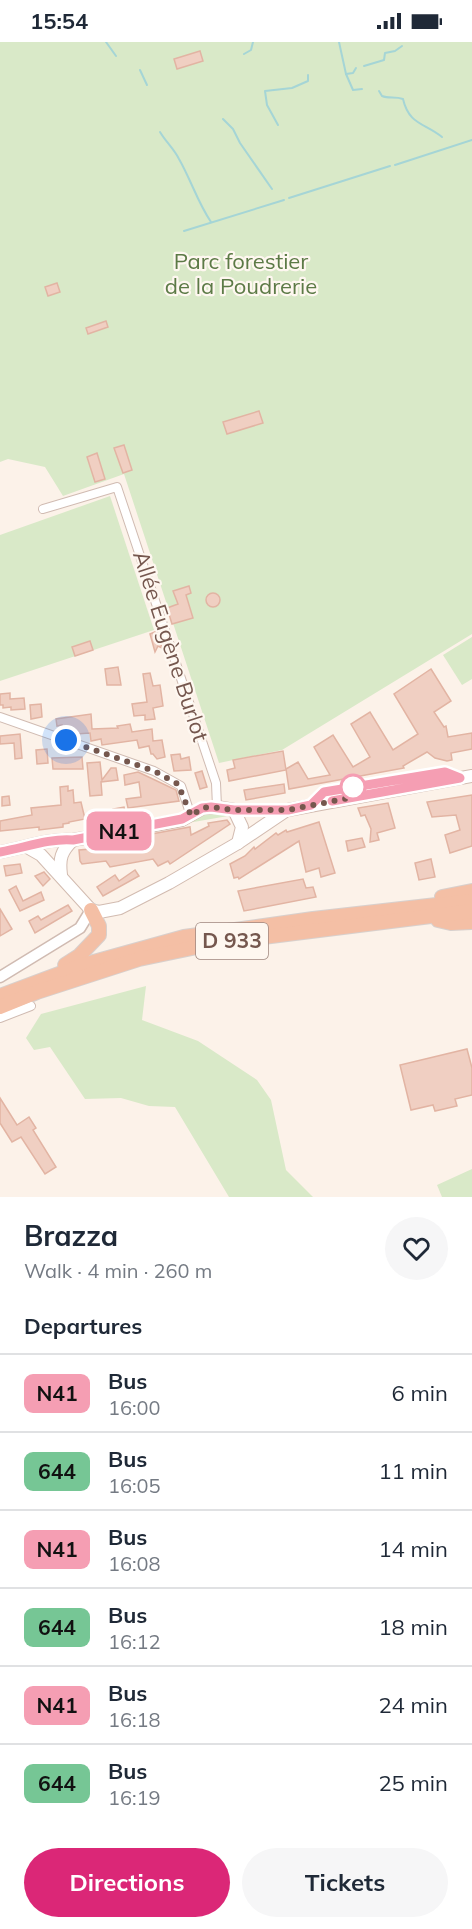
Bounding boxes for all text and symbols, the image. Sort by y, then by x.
text: 15:54 [30,7,88,35]
park label: Parc forestier de la Poudrerie [165,247,317,300]
street label: Allée Eugène Burlot [127,547,215,745]
your location [51,725,81,755]
unlabelled marker [340,774,366,800]
line badge: N41 [84,812,154,850]
text: N41 [98,818,140,844]
road number: D 933 [196,923,268,959]
button: heart [385,1217,448,1280]
text: Brazza [24,1218,118,1253]
text: Walk · 4 min · 260 m [24,1258,212,1283]
text: Departures [24,1312,142,1340]
text: Bus [108,1367,147,1395]
text: 6 min [392,1379,448,1407]
text: N41 [36,1380,78,1406]
text: 16:00 [108,1395,161,1420]
text: Bus [108,1445,147,1473]
text: 11 min [378,1457,448,1485]
text: 644 [38,1458,76,1484]
text: 16:05 [108,1473,161,1498]
text: Bus [108,1523,147,1551]
text: 14 min [378,1535,448,1563]
text: N41 [36,1536,78,1562]
text: 16:08 [108,1551,161,1576]
text: Bus [108,1601,147,1629]
text: 18 min [378,1613,448,1641]
text: 644 [38,1614,76,1640]
text: 16:12 [108,1629,161,1654]
text: Bus [108,1679,147,1707]
text: 24 min [378,1691,448,1719]
text: N41 [36,1692,78,1718]
text: 16:18 [108,1707,161,1732]
text: Bus [108,1757,147,1785]
text: 25 min [378,1769,448,1797]
text: 644 [38,1770,76,1796]
text: 16:19 [108,1785,161,1810]
button: Directions [24,1848,230,1917]
button: Tickets [242,1848,448,1917]

